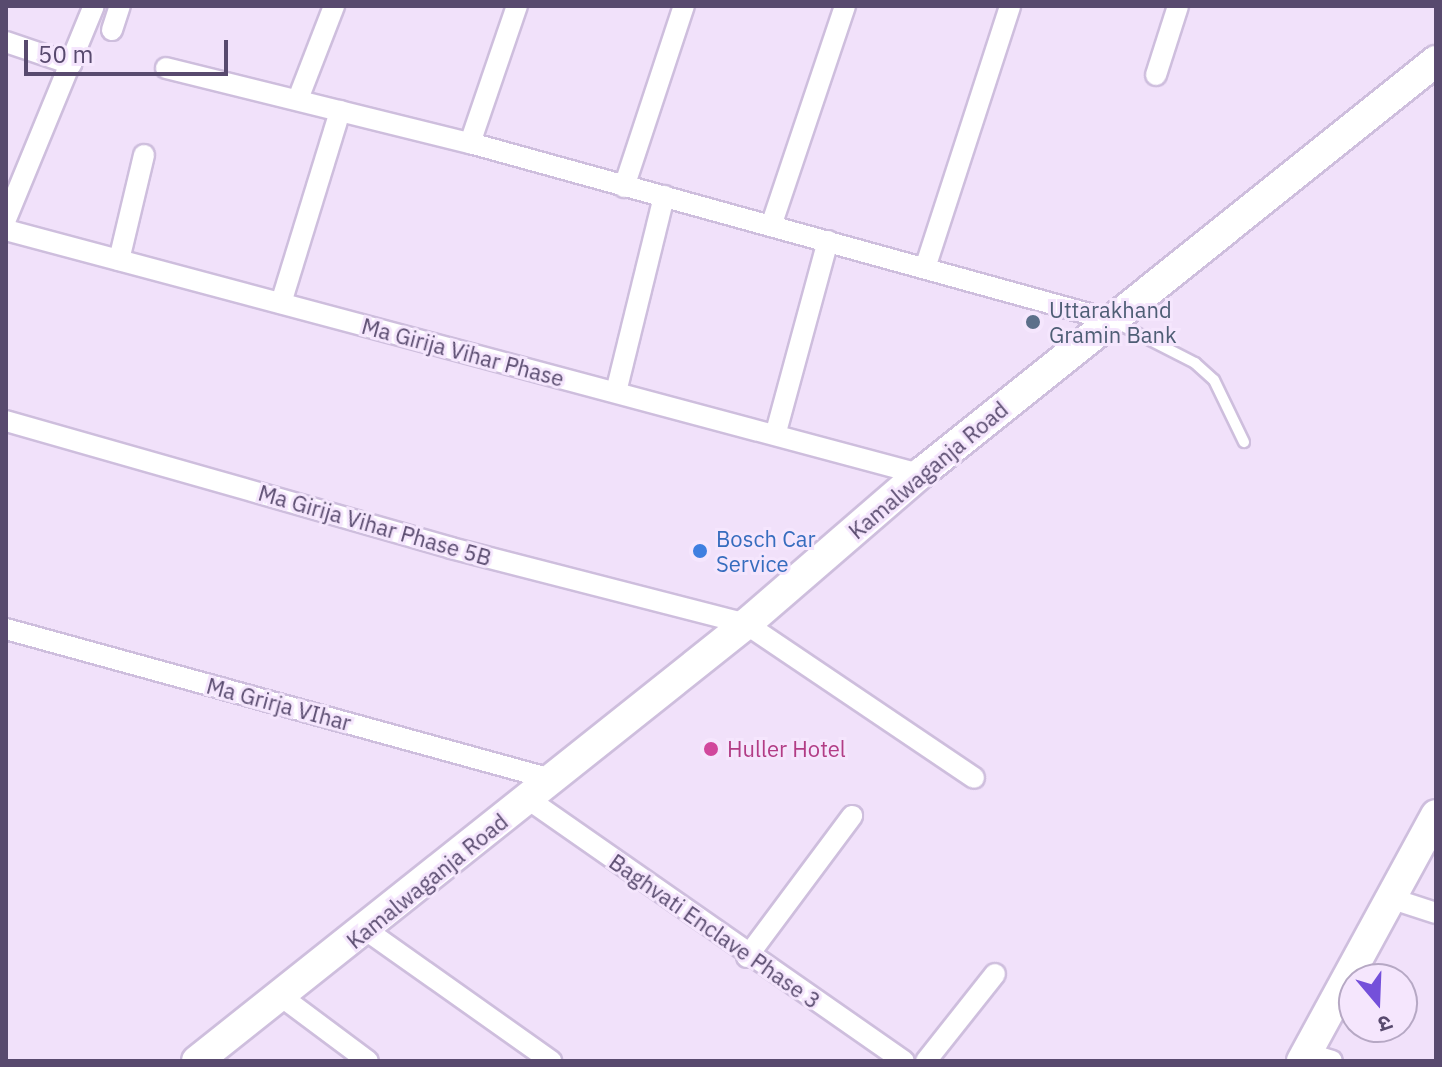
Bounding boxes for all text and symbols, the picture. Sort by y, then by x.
scale bar [28,24,232,74]
text: 50 m [38,38,93,70]
place label: Uttarakhand Gramin Bank [1049,296,1177,348]
street label: Ma Girija Vihar Phase [359,312,567,392]
marker: Uttarakhand Gramin Bank [1024,313,1042,331]
street label: Kamalwaganja Road [843,396,1013,544]
street label: Ma Girija Vihar Phase 5B [255,479,495,571]
place label: Bosch Car Service [716,525,816,576]
marker: Bosch Car Service [691,542,709,560]
street label: Ma Grirja VIhar [204,672,354,736]
place label: Huller Hotel [727,736,846,762]
marker: Huller Hotel [702,740,720,758]
street label: Kamalwaganja Road [341,808,513,954]
street label: Baghvati Enclave Phase 3 [604,848,826,1014]
north arrow [1338,963,1418,1043]
text: उ [1375,1008,1396,1040]

